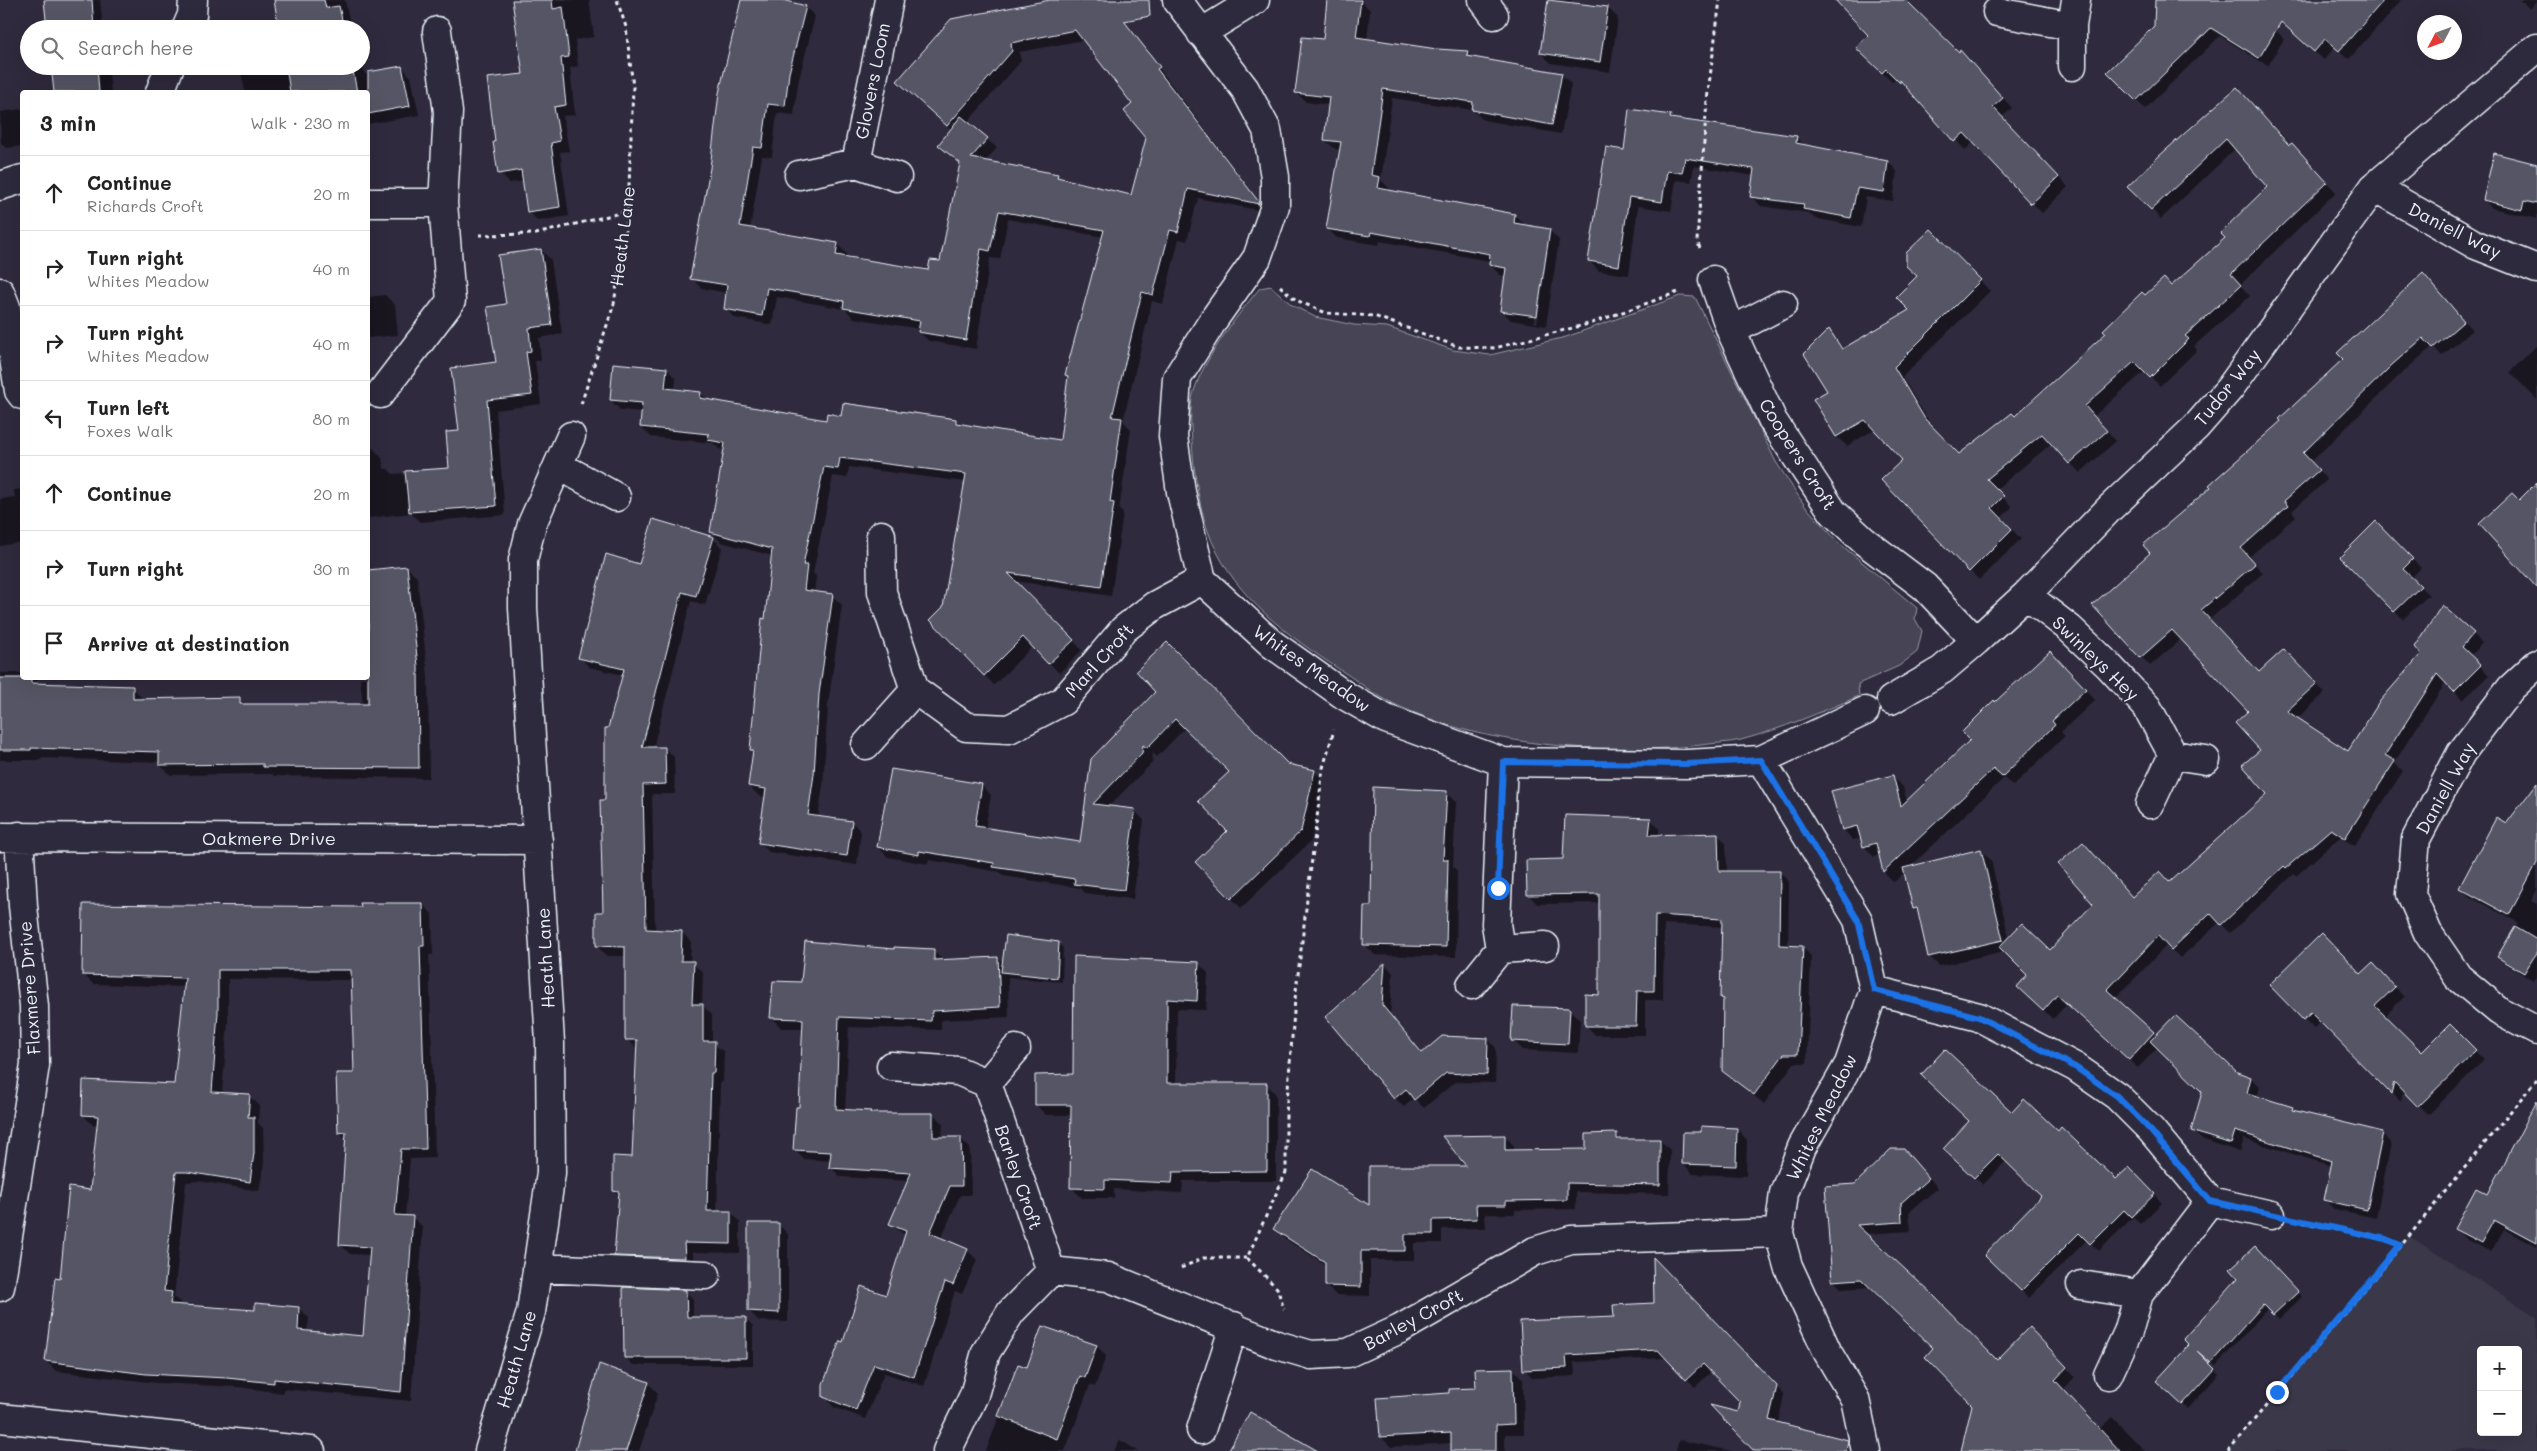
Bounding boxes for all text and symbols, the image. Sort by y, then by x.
north arrow [2417,15,2462,60]
search box [20,20,370,75]
street label: Glovers Loom [849,21,895,141]
icon: search [38,34,66,62]
text: Search here [78,35,194,60]
text: 3 min [40,109,96,136]
text: Walk · 230 m [250,112,350,133]
text: Continue [87,170,172,195]
icon: ahead [40,179,68,207]
text: 20 m [313,183,350,204]
street label: Heath Lane [604,184,640,288]
text: Richards Croft [87,195,204,216]
street label: Daniell Way [2404,196,2506,264]
text: Turn right [87,245,184,270]
icon: right [40,254,68,282]
text: 40 m [313,258,350,279]
text: Whites Meadow [87,270,209,291]
text: Turn right [87,320,184,345]
icon: right [40,329,68,357]
text: 40 m [313,333,350,354]
street label: Tudor Way [2188,343,2266,431]
text: Whites Meadow [87,345,209,366]
street label: Coopers Croft [1754,394,1842,514]
text: Turn left [87,395,170,420]
icon: left [40,404,68,432]
text: 80 m [313,408,350,429]
text: Foxes Walk [87,420,173,441]
icon: ahead [40,479,68,507]
text: Continue [87,481,172,506]
text: 20 m [313,483,350,504]
icon: right [40,554,68,582]
text: Turn right [87,556,184,581]
text: 30 m [313,558,350,579]
street label: Swinleys Hey [2047,610,2145,706]
street label: Marl Croft [1059,618,1139,702]
street label: Whites Meadow [1249,619,1375,717]
icon: arrive [40,629,68,657]
text: Arrive at destination [87,631,290,656]
street label: Daniell Way [2410,738,2480,838]
street label: Oakmere Drive [202,826,336,850]
route start [1487,877,1510,900]
street label: Heath Lane [530,907,560,1009]
street label: Flaxmere Drive [12,920,46,1056]
street label: Whites Meadow [1780,1050,1862,1184]
street label: Barley Croft [990,1121,1048,1233]
street label: Barley Croft [1359,1283,1467,1355]
street label: Heath Lane [491,1307,541,1411]
map controls [2477,1346,2522,1436]
button: + [2477,1346,2522,1391]
route end [2266,1381,2289,1404]
button: − [2477,1391,2522,1436]

